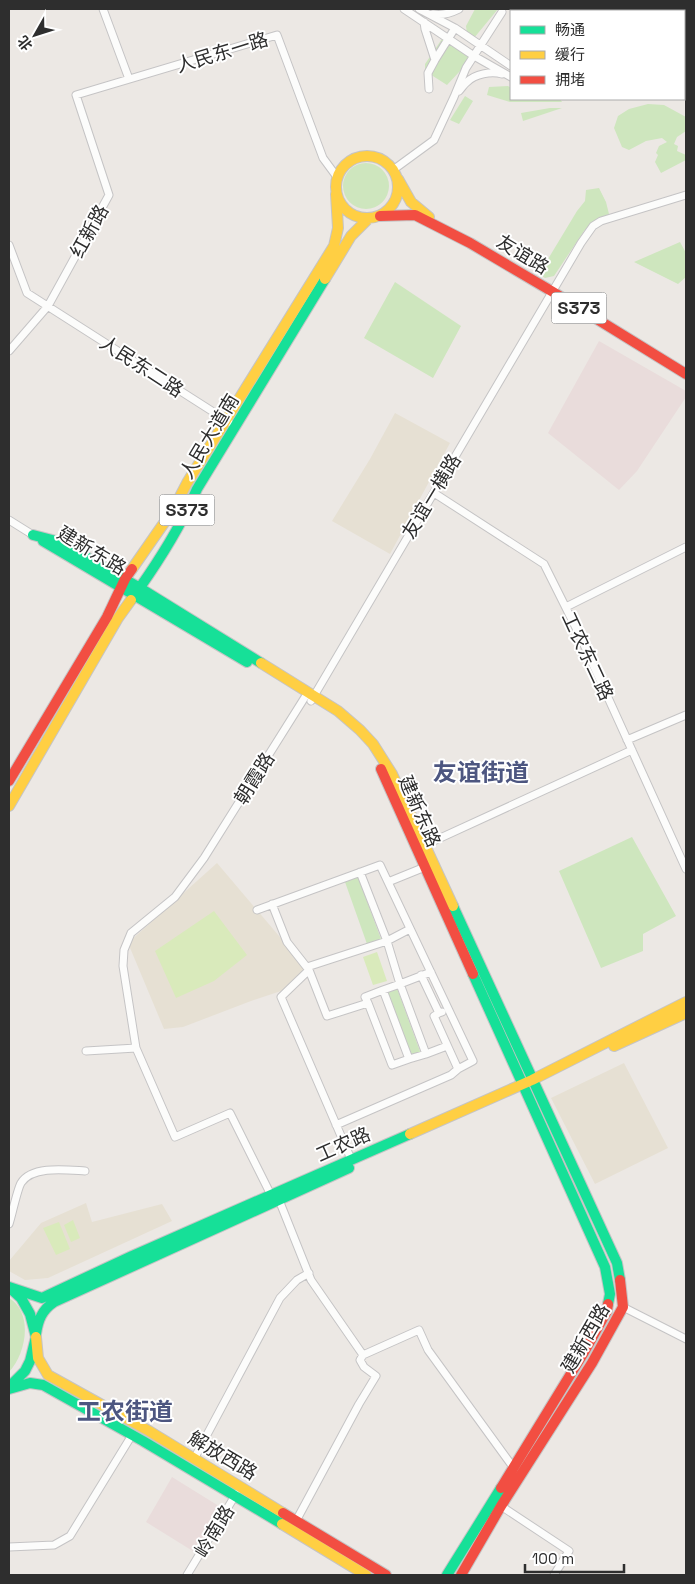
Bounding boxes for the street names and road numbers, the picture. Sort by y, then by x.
street label: 人民东一路 [173,27,271,78]
street label: 红新路 [65,200,114,262]
street label: 友谊路 [492,229,554,280]
road number: S373 [552,292,606,324]
street label: 人民东二路 [95,330,188,403]
street label: 人民大道南 [174,389,245,483]
street label: 友谊一横路 [396,449,467,543]
road number: S373 [160,494,214,526]
street label: 建新东路 [53,520,131,581]
street label: 工农东二路 [556,608,619,705]
street label: 朝霞路 [229,747,280,809]
street label: 建新东路 [393,771,446,851]
street label: 工农路 [312,1121,374,1167]
street label: 建新西路 [556,1299,615,1377]
street label: 解放西路 [184,1425,262,1486]
street label: 岭南路 [189,1500,240,1562]

